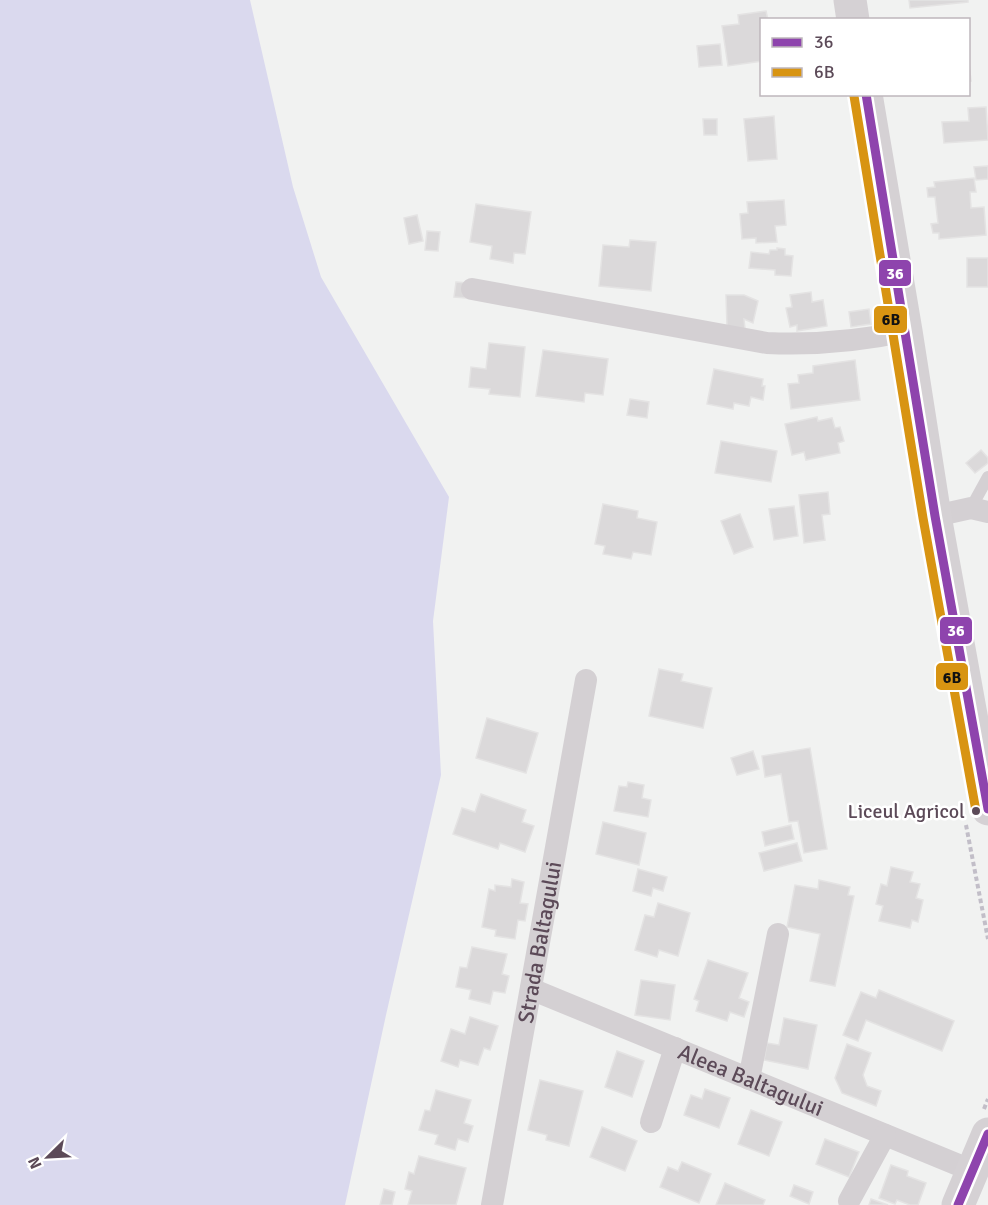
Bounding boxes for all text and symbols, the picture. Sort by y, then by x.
legend [760,18,970,96]
text: 36 [814,31,833,53]
text: 6B [814,61,835,83]
line badge: 36 [878,259,912,287]
text: 36 [886,264,904,284]
line badge: 6B [873,305,908,334]
text: 6B [882,310,900,330]
line badge: 36 [939,616,973,645]
text: 36 [947,621,965,641]
line badge: 6B [935,662,969,691]
text: 6B [943,668,961,688]
place label: Liceul Agricol [848,799,965,824]
marker: Liceul Agricol [970,805,982,817]
street label: Strada Baltagului [511,859,567,1025]
street label: Aleea Baltagului [674,1038,828,1122]
north arrow [18,1127,78,1187]
text: N [24,1154,47,1172]

